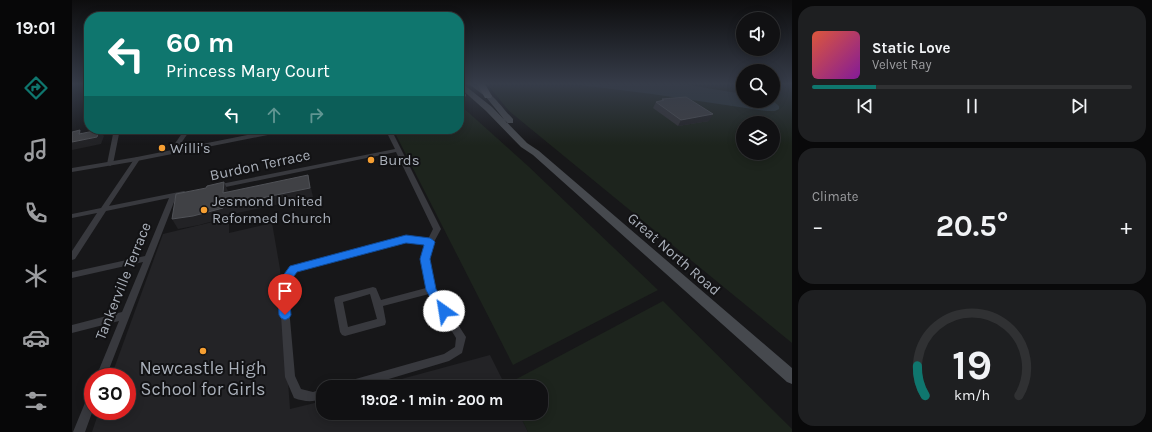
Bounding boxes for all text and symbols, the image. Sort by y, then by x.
map controls [736,12,780,160]
button: sound [736,12,780,56]
text: 19:01 [16,17,56,39]
text: 60 m [166,26,234,59]
icon: left [100,28,152,80]
text: Static Love [872,39,950,57]
text: Velvet Ray [872,57,932,72]
text: Princess Mary Court [166,60,330,82]
button: search [736,64,780,108]
icon: directions [22,74,50,102]
icon: previous [854,95,876,117]
icon: pause [961,95,983,117]
icon: next [1068,95,1090,117]
icon: left [221,104,243,126]
icon: ahead [263,104,285,126]
icon: right [305,104,327,126]
button: layers [736,116,780,160]
icon: music [22,136,50,164]
place label: Willi's [170,139,211,157]
marker: Willi's [157,143,167,153]
street label: Burdon Terrace [208,146,312,184]
place label: Burds [379,151,420,169]
marker: Burds [366,155,376,165]
text: Climate [812,189,858,204]
place label: Jesmond United Reformed Church [212,192,331,227]
icon: phone [22,199,50,227]
marker: Jesmond United Reformed Church [199,205,209,215]
text: 20.5° [936,208,1008,244]
street label: Great North Road [624,209,724,299]
text: − [812,214,824,240]
text: + [1120,214,1132,240]
street label: Tankerville Terrace [91,219,155,343]
icon: climate [22,262,50,290]
pin [268,274,302,315]
icon: arrive [274,280,296,302]
position arrow [423,290,465,332]
icon: car [22,324,50,352]
text: 19 [952,341,992,389]
marker: Newcastle High School for Girls [198,346,208,356]
place label: Newcastle High School for Girls [140,357,267,400]
speed limit sign: 30 [84,368,136,420]
icon: filters [22,387,50,415]
text: km/h [954,387,990,404]
text: 19:02 · 1 min · 200 m [361,391,503,409]

